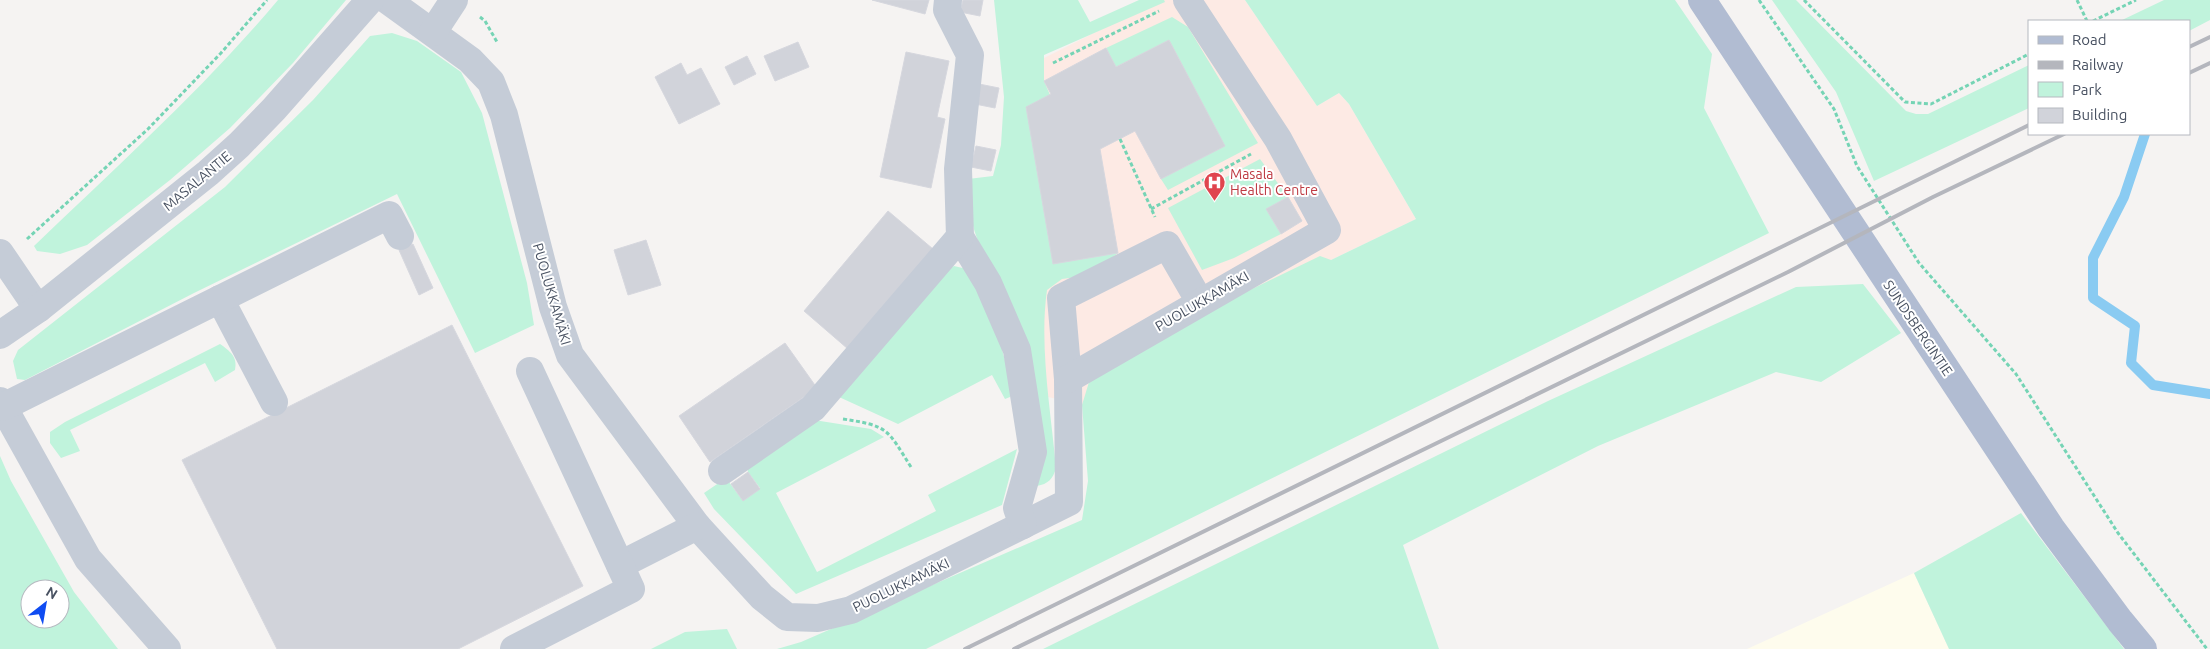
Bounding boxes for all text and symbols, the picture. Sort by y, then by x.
legend [2028,20,2190,135]
text: Road [2072,31,2107,48]
text: Railway [2072,56,2123,73]
text: Park [2072,81,2102,98]
text: Building [2072,106,2127,123]
street label: MASALANTIE [160,148,234,214]
place label: Masala Health Centre [1230,166,1318,198]
hospital icon: Masala Health Centre [1202,170,1226,201]
street label: PUOLUKKAMÄKI [530,241,574,347]
street label: PUOLUKKAMÄKI [1152,268,1252,334]
street label: SUNDSBERGINTIE [1880,277,1956,379]
street label: PUOLUKKAMÄKI [850,555,952,615]
north arrow [20,579,70,629]
text: N [43,583,60,602]

